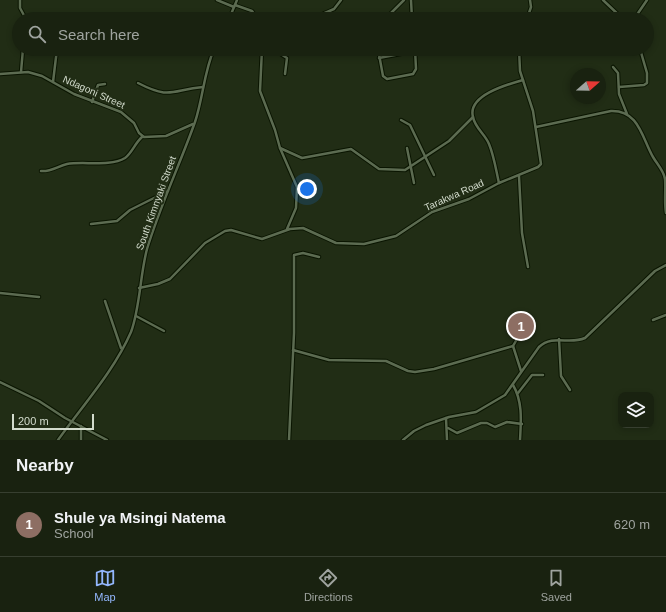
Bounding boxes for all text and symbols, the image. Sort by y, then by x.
search box [12,12,654,56]
icon: search [26,23,48,45]
text: Search here [58,26,140,43]
north arrow [570,68,606,104]
street label: Ndagoni Street [61,73,127,111]
street label: South Kimnyaki Street [134,154,178,251]
street label: Tarakwa Road [423,177,485,213]
your location [297,179,317,199]
pin: 1 [508,311,534,341]
map controls [618,392,654,428]
button: layers [618,392,654,428]
scale bar [12,412,94,431]
text: 200 m [18,415,49,427]
text: Nearby [16,456,74,475]
text: Shule ya Msingi Natema [54,509,226,526]
text: 1 [25,517,33,532]
text: 620 m [614,517,650,532]
text: School [54,526,94,541]
tab: Map [94,567,116,603]
tab: Directions [304,567,353,603]
tab: Saved [541,567,572,603]

